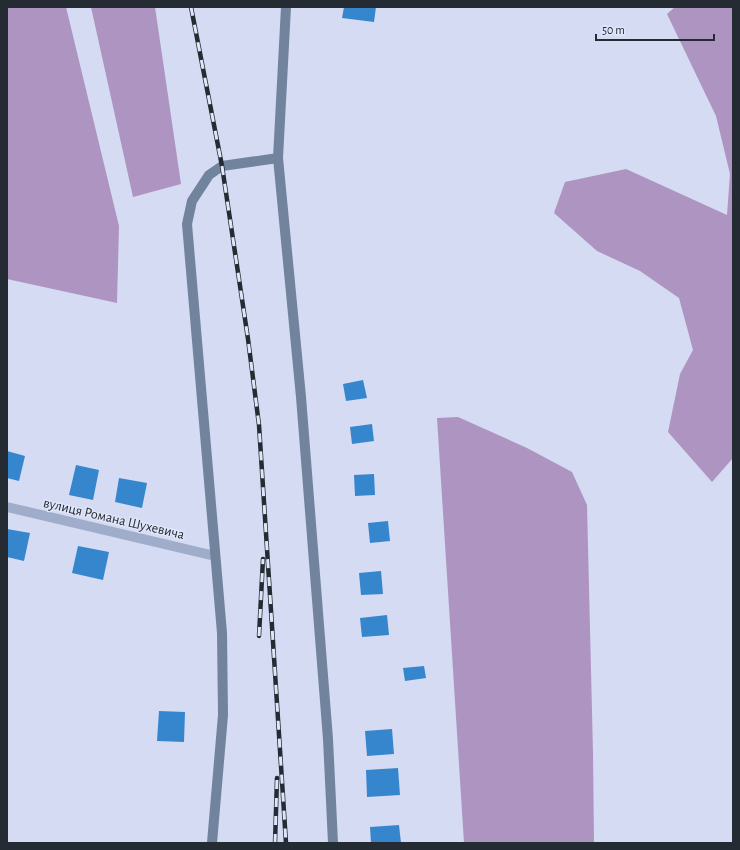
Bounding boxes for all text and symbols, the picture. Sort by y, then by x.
scale bar [596,16,714,42]
text: 50 m [602,24,625,36]
street label: вулиця Романа Шухевича [42,496,186,542]

